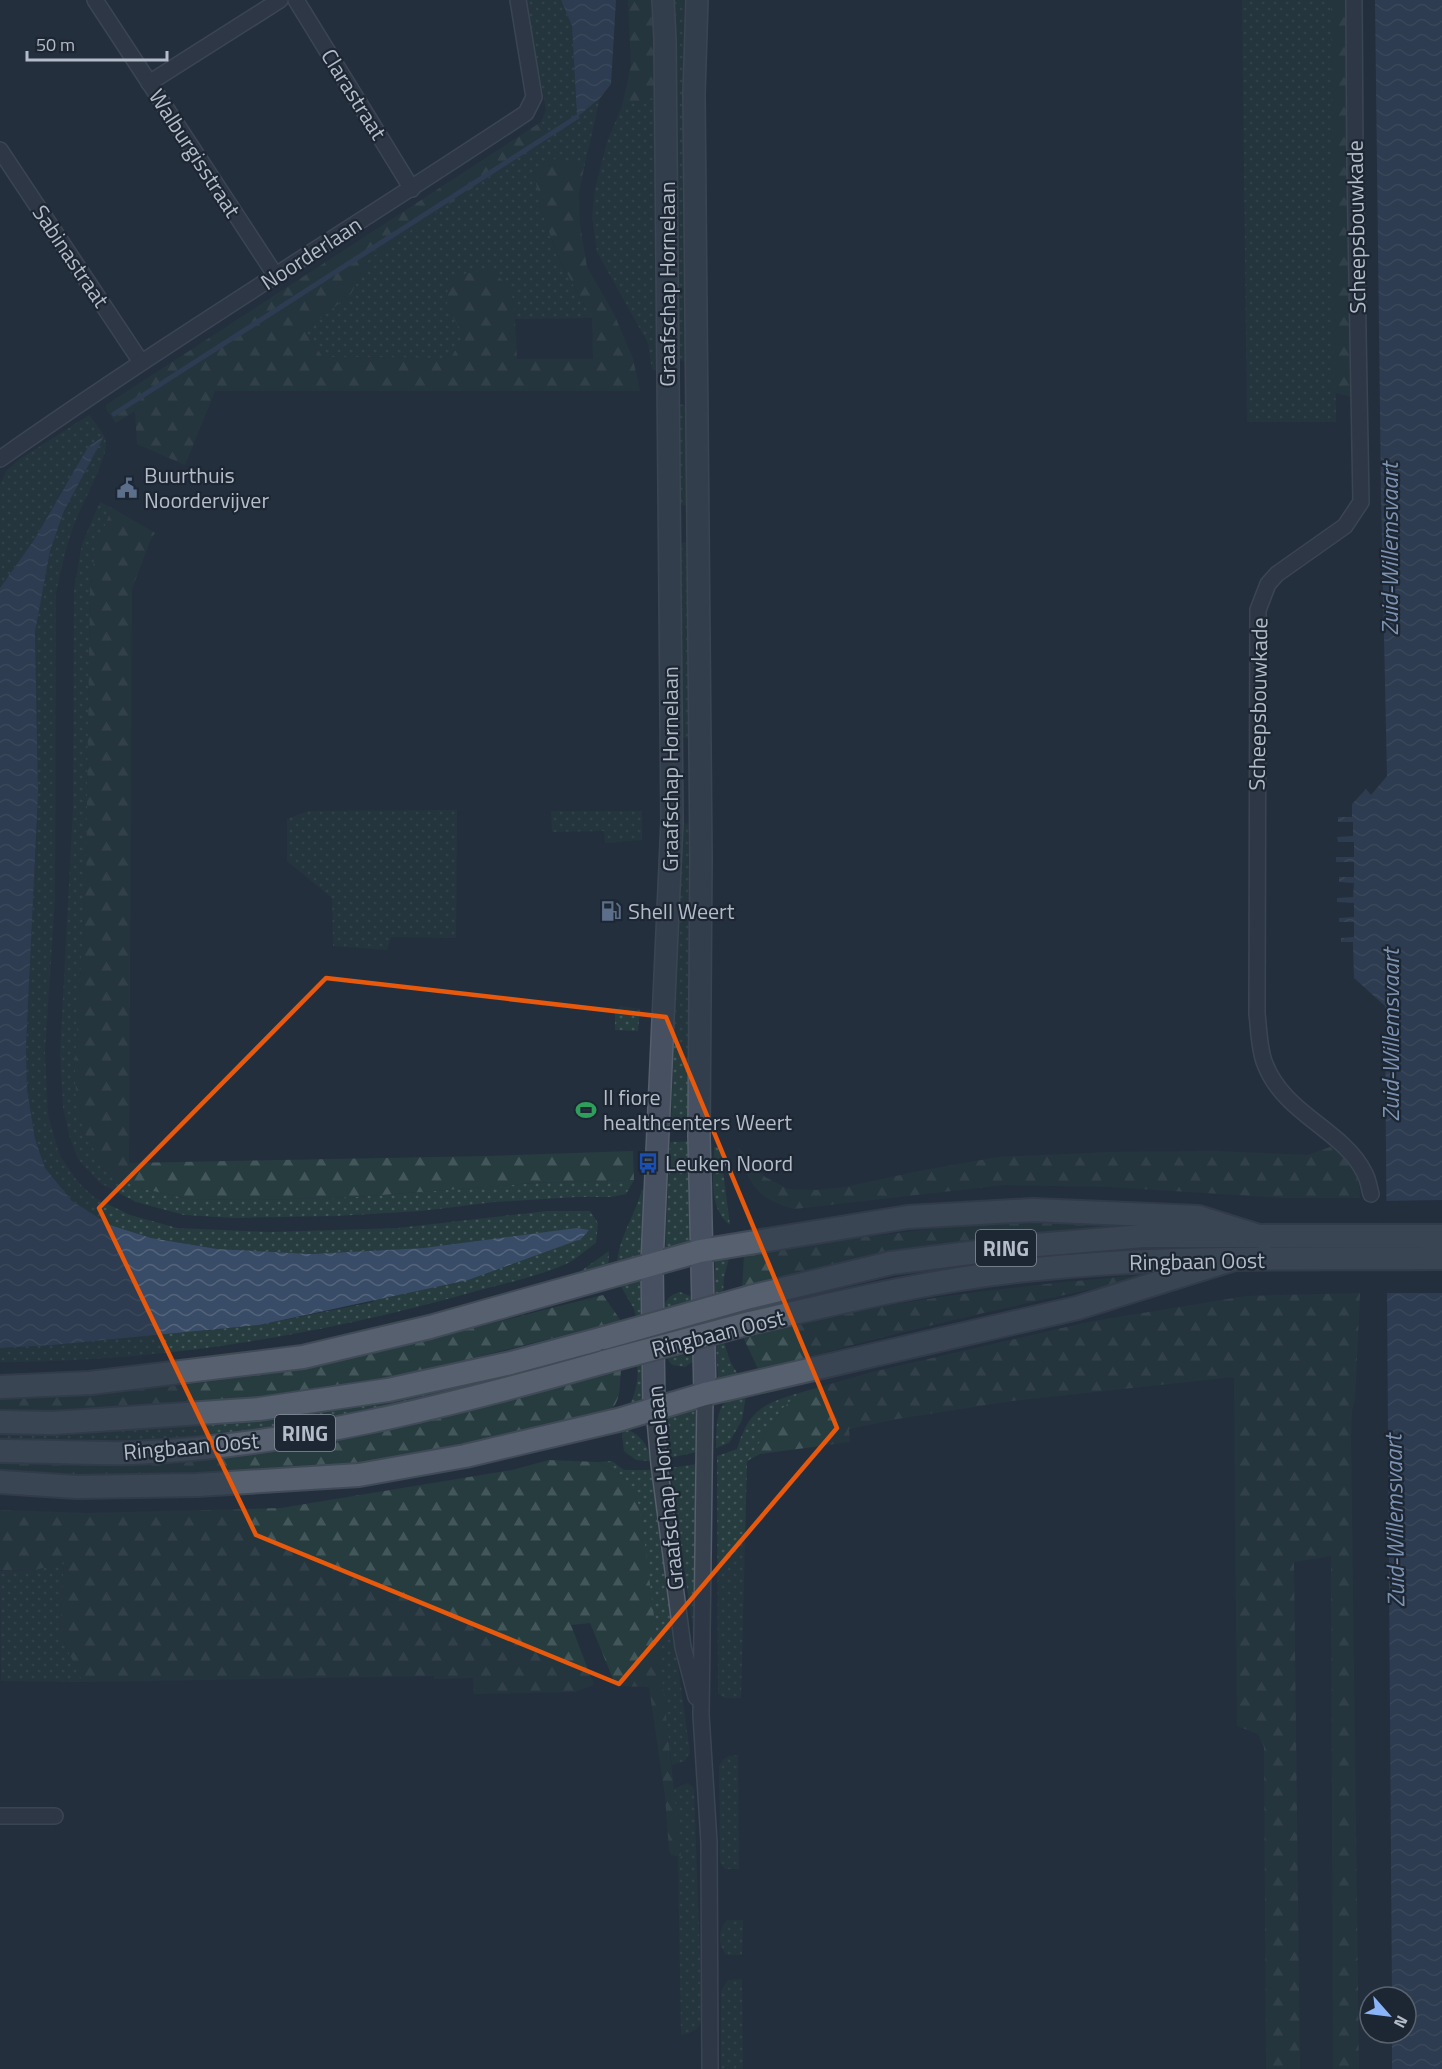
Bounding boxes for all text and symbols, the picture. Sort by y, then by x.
scale bar [27,24,166,62]
text: 50 m [36,31,75,58]
street label: Clarastraat [313,42,396,147]
street label: Walburgisstraat [141,82,250,224]
street label: Scheepsbouwkade [1337,140,1375,314]
street label: Graafschap Hornelaan [650,181,684,387]
street label: Sabinastraat [24,198,118,314]
street label: Noorderlaan [254,208,368,298]
place label: Buurthuis Noordervijver [144,458,269,517]
water label: Zuid-Willemsvaart [1371,459,1407,635]
public building icon: Buurthuis Noordervijver [115,476,139,500]
street label: Scheepsbouwkade [1239,617,1277,791]
street label: Graafschap Hornelaan [653,666,687,872]
place label: Shell Weert [628,894,735,928]
fuel station icon: Shell Weert [599,899,623,923]
water label: Zuid-Willemsvaart [1372,945,1408,1121]
place label: Il fiore healthcenters Weert [603,1080,792,1139]
sports icon: Il fiore healthcenters Weert [574,1098,598,1122]
place label: Leuken Noord [665,1146,793,1180]
bus stop icon: Leuken Noord [636,1151,660,1175]
road number: RING [976,1230,1036,1266]
street label: Ringbaan Oost [1129,1243,1265,1279]
street label: Ringbaan Oost [648,1300,788,1366]
street label: Graafschap Hornelaan [637,1384,693,1592]
road number: RING [275,1415,335,1451]
street label: Ringbaan Oost [122,1423,260,1469]
water label: Zuid-Willemsvaart [1374,1431,1414,1608]
north arrow [1358,1985,1418,2045]
text: N [1388,2012,1414,2033]

